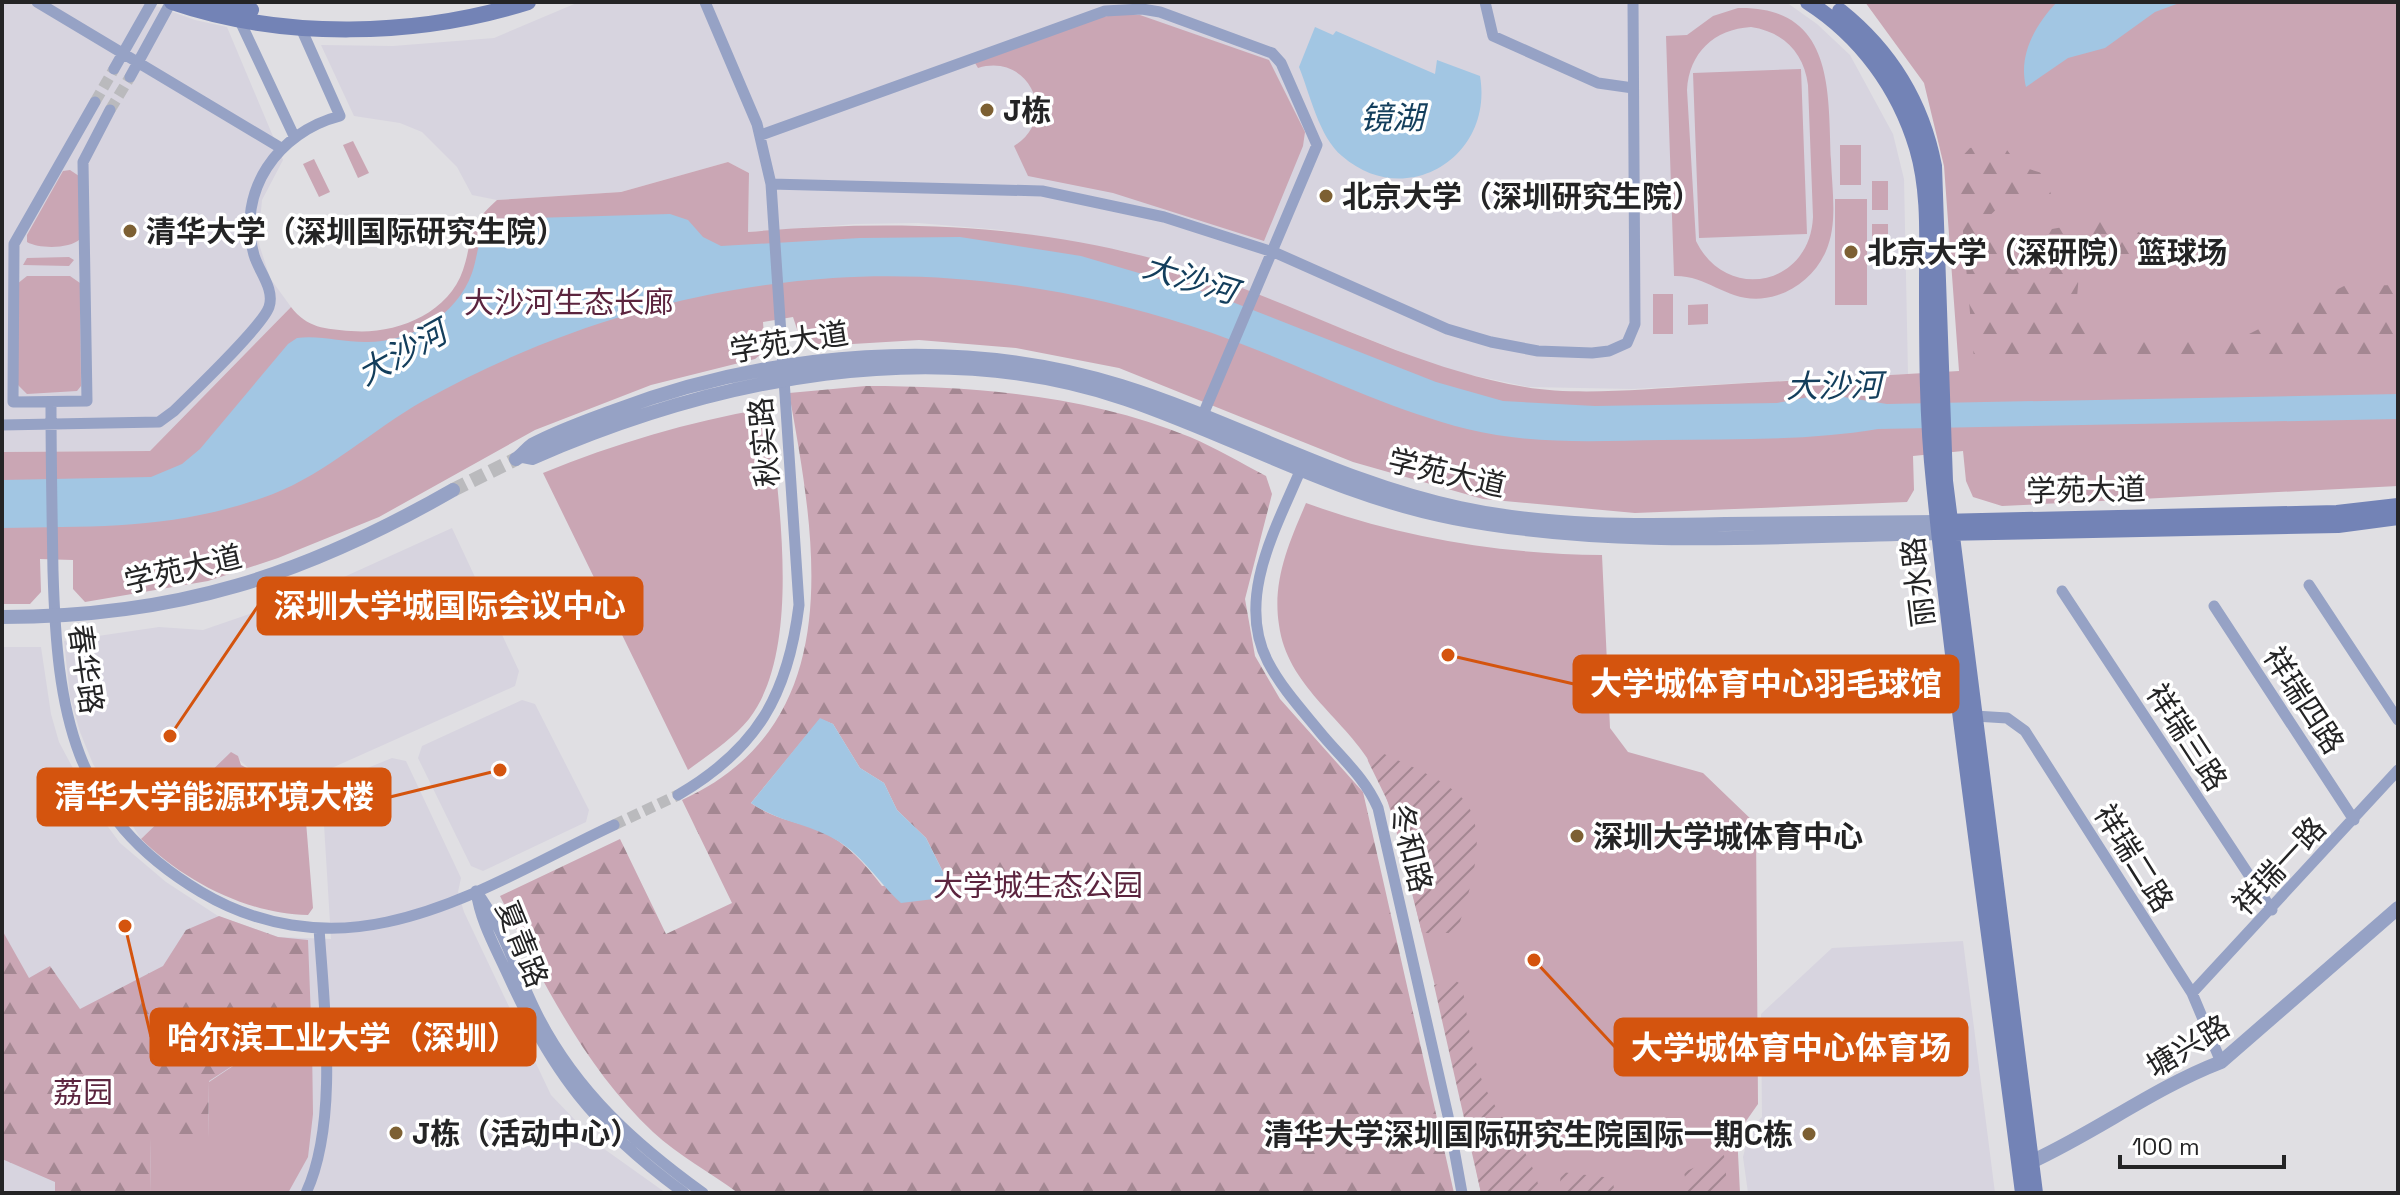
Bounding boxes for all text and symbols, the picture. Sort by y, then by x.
place label: J栋 [1003,91,1051,130]
water label: 镜湖 [1360,98,1429,138]
marker: J栋 [978,101,996,119]
place label: 北京大学（深圳研究生院） [1342,177,1702,216]
marker: 北京大学（深圳研究生院） [1317,187,1335,205]
place label: 清华大学（深圳国际研究生院） [146,212,566,251]
marker: 清华大学（深圳国际研究生院） [121,222,139,240]
place label: 北京大学（深研院）篮球场 [1867,233,2227,272]
marker: 北京大学（深研院）篮球场 [1842,243,1860,261]
water label: 大沙河 [1138,246,1247,314]
park label: 大沙河生态长廊 [464,283,674,322]
water label: 大沙河 [350,309,459,394]
street label: 学苑大道 [727,313,851,371]
water label: 大沙河 [1786,365,1888,407]
street label: 秋实路 [741,395,787,489]
street label: 学苑大道 [1384,441,1510,505]
street label: 学苑大道 [2026,469,2146,511]
street label: 丽水路 [1893,535,1943,629]
street label: 学苑大道 [120,537,246,601]
callout: 深圳大学城国际会议中心 [258,578,642,634]
text: 深圳大学城国际会议中心 [274,586,626,626]
street label: 春华路 [60,622,112,716]
street label: 祥瑞四路 [2255,639,2353,761]
callout: 大学城体育中心羽毛球馆 [1574,656,1958,712]
text: 大学城体育中心羽毛球馆 [1590,664,1942,704]
street label: 祥瑞三路 [2138,676,2236,798]
callout: 清华大学能源环境大楼 [38,769,390,825]
text: 清华大学能源环境大楼 [54,777,374,817]
street label: 祥瑞二路 [2086,797,2182,919]
street label: 冬和路 [1381,800,1441,896]
street label: 祥瑞一路 [2224,809,2334,923]
place label: 深圳大学城体育中心 [1593,817,1863,856]
marker: 深圳大学城体育中心 [1568,827,1586,845]
park label: 大学城生态公园 [933,866,1143,905]
street label: 夏青路 [487,895,557,993]
street label: 塘兴路 [2139,1006,2237,1086]
callout: 哈尔滨工业大学（深圳） [151,1009,535,1065]
text: 哈尔滨工业大学（深圳） [167,1018,519,1058]
callout: 大学城体育中心体育场 [1615,1019,1967,1075]
text: 大学城体育中心体育场 [1631,1028,1951,1068]
park label: 荔园 [53,1073,113,1112]
place label: J栋（活动中心） [412,1114,640,1153]
place label: 清华大学深圳国际研究生院国际一期C栋 [1264,1115,1793,1154]
scale bar [2120,1119,2284,1169]
marker: J栋（活动中心） [387,1124,405,1142]
marker: 清华大学深圳国际研究生院国际一期C栋 [1800,1125,1818,1143]
text: 100 m [2132,1131,2200,1162]

